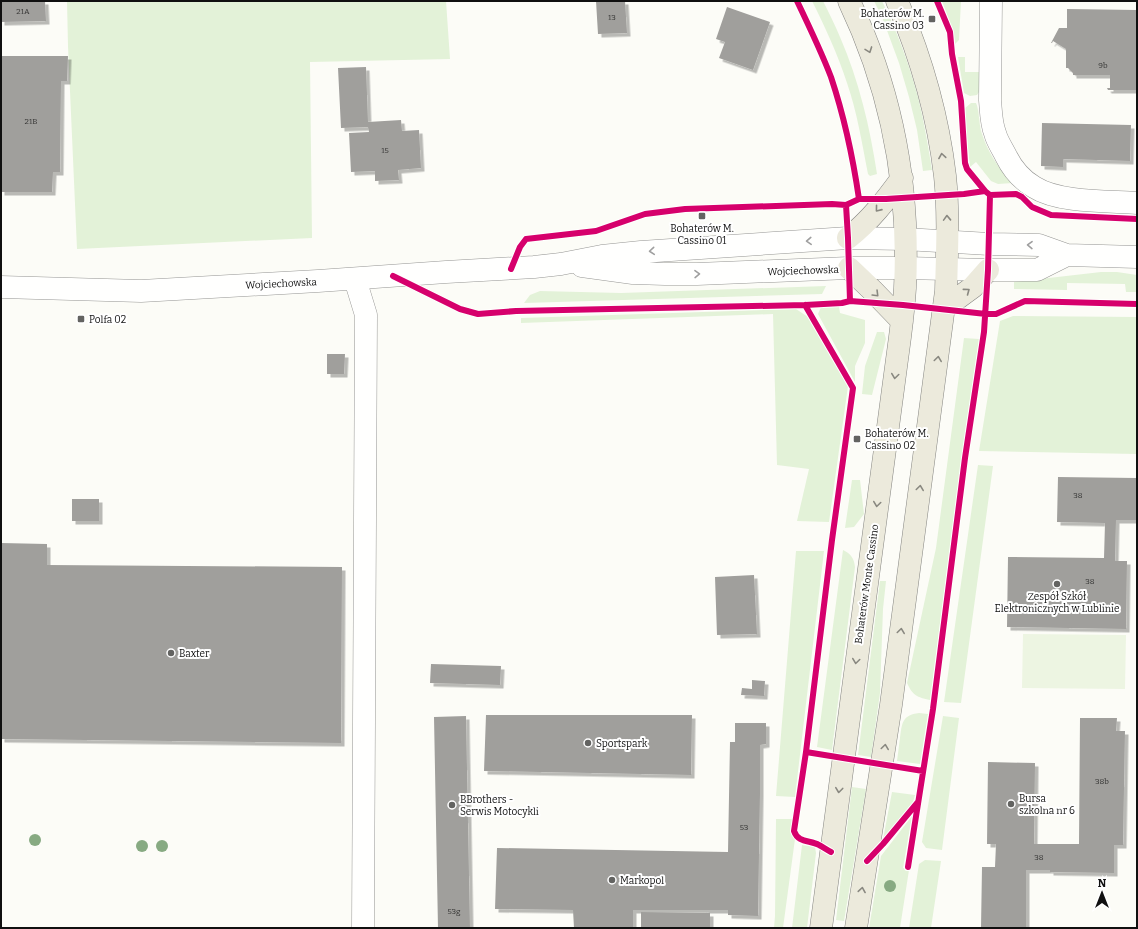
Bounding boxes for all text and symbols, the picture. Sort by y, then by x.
house number: 21A [16,7,30,16]
place label: Bohaterów M. Cassino 03 [861,8,924,32]
house number: 13 [608,13,616,22]
marker: Bohaterów M. Cassino 03 [927,14,937,24]
one-way arrow [865,46,873,53]
house number: 9b [1098,61,1108,70]
house number: 21B [25,117,37,126]
house number: 15 [381,146,389,155]
one-way arrow [938,152,947,159]
one-way arrow [876,204,883,211]
marker: Bohaterów M. Cassino 01 [697,211,707,221]
one-way arrow [943,215,952,221]
place label: Bohaterów M. Cassino 01 [670,223,734,247]
one-way arrow [806,236,812,245]
one-way arrow [1027,241,1033,249]
one-way arrow [649,246,655,255]
street label: Wojciechowska [767,264,840,278]
one-way arrow [694,270,700,278]
street label: Wojciechowska [245,276,318,292]
one-way arrow [871,289,879,297]
one-way arrow [963,289,970,296]
marker: Polfa 02 [76,314,86,324]
place label: Polfa 02 [89,314,126,326]
one-way arrow [933,356,942,362]
one-way arrow [891,372,900,379]
place label: Bohaterów M. Cassino 02 [865,428,929,452]
marker: Bohaterów M. Cassino 02 [852,434,862,444]
one-way arrow [915,485,924,491]
house number: 38 [1073,491,1083,500]
one-way arrow [873,501,882,507]
street label: Bohaterów Monte Cassino [853,523,881,645]
house number: 38 [1085,577,1095,586]
marker: Zespół Szkół Elektronicznych w Lublinie [1052,579,1062,589]
place label: Zespół Szkół Elektronicznych w Lublinie [994,591,1120,615]
one-way arrow [896,628,905,634]
marker: Baxter [166,648,176,658]
place label: Baxter [179,648,210,660]
one-way arrow [852,658,861,664]
marker: Sportspark [583,738,593,748]
place label: Sportspark [596,738,648,750]
one-way arrow [880,744,889,750]
house number: 38b [1095,777,1109,786]
one-way arrow [835,787,844,793]
place label: Bursa szkolna nr 6 [1019,793,1075,817]
place label: BBrothers - Serwis Motocykli [460,794,539,818]
marker: Bursa szkolna nr 6 [1006,799,1016,809]
marker: BBrothers - Serwis Motocykli [447,800,457,810]
house number: 53 [740,823,749,832]
house number: 38 [1034,853,1044,862]
north arrow [1082,873,1122,913]
marker: Markopol [607,875,617,885]
place label: Markopol [620,875,664,887]
text: N [1098,877,1107,890]
one-way arrow [858,886,866,893]
house number: 53g [448,907,461,916]

